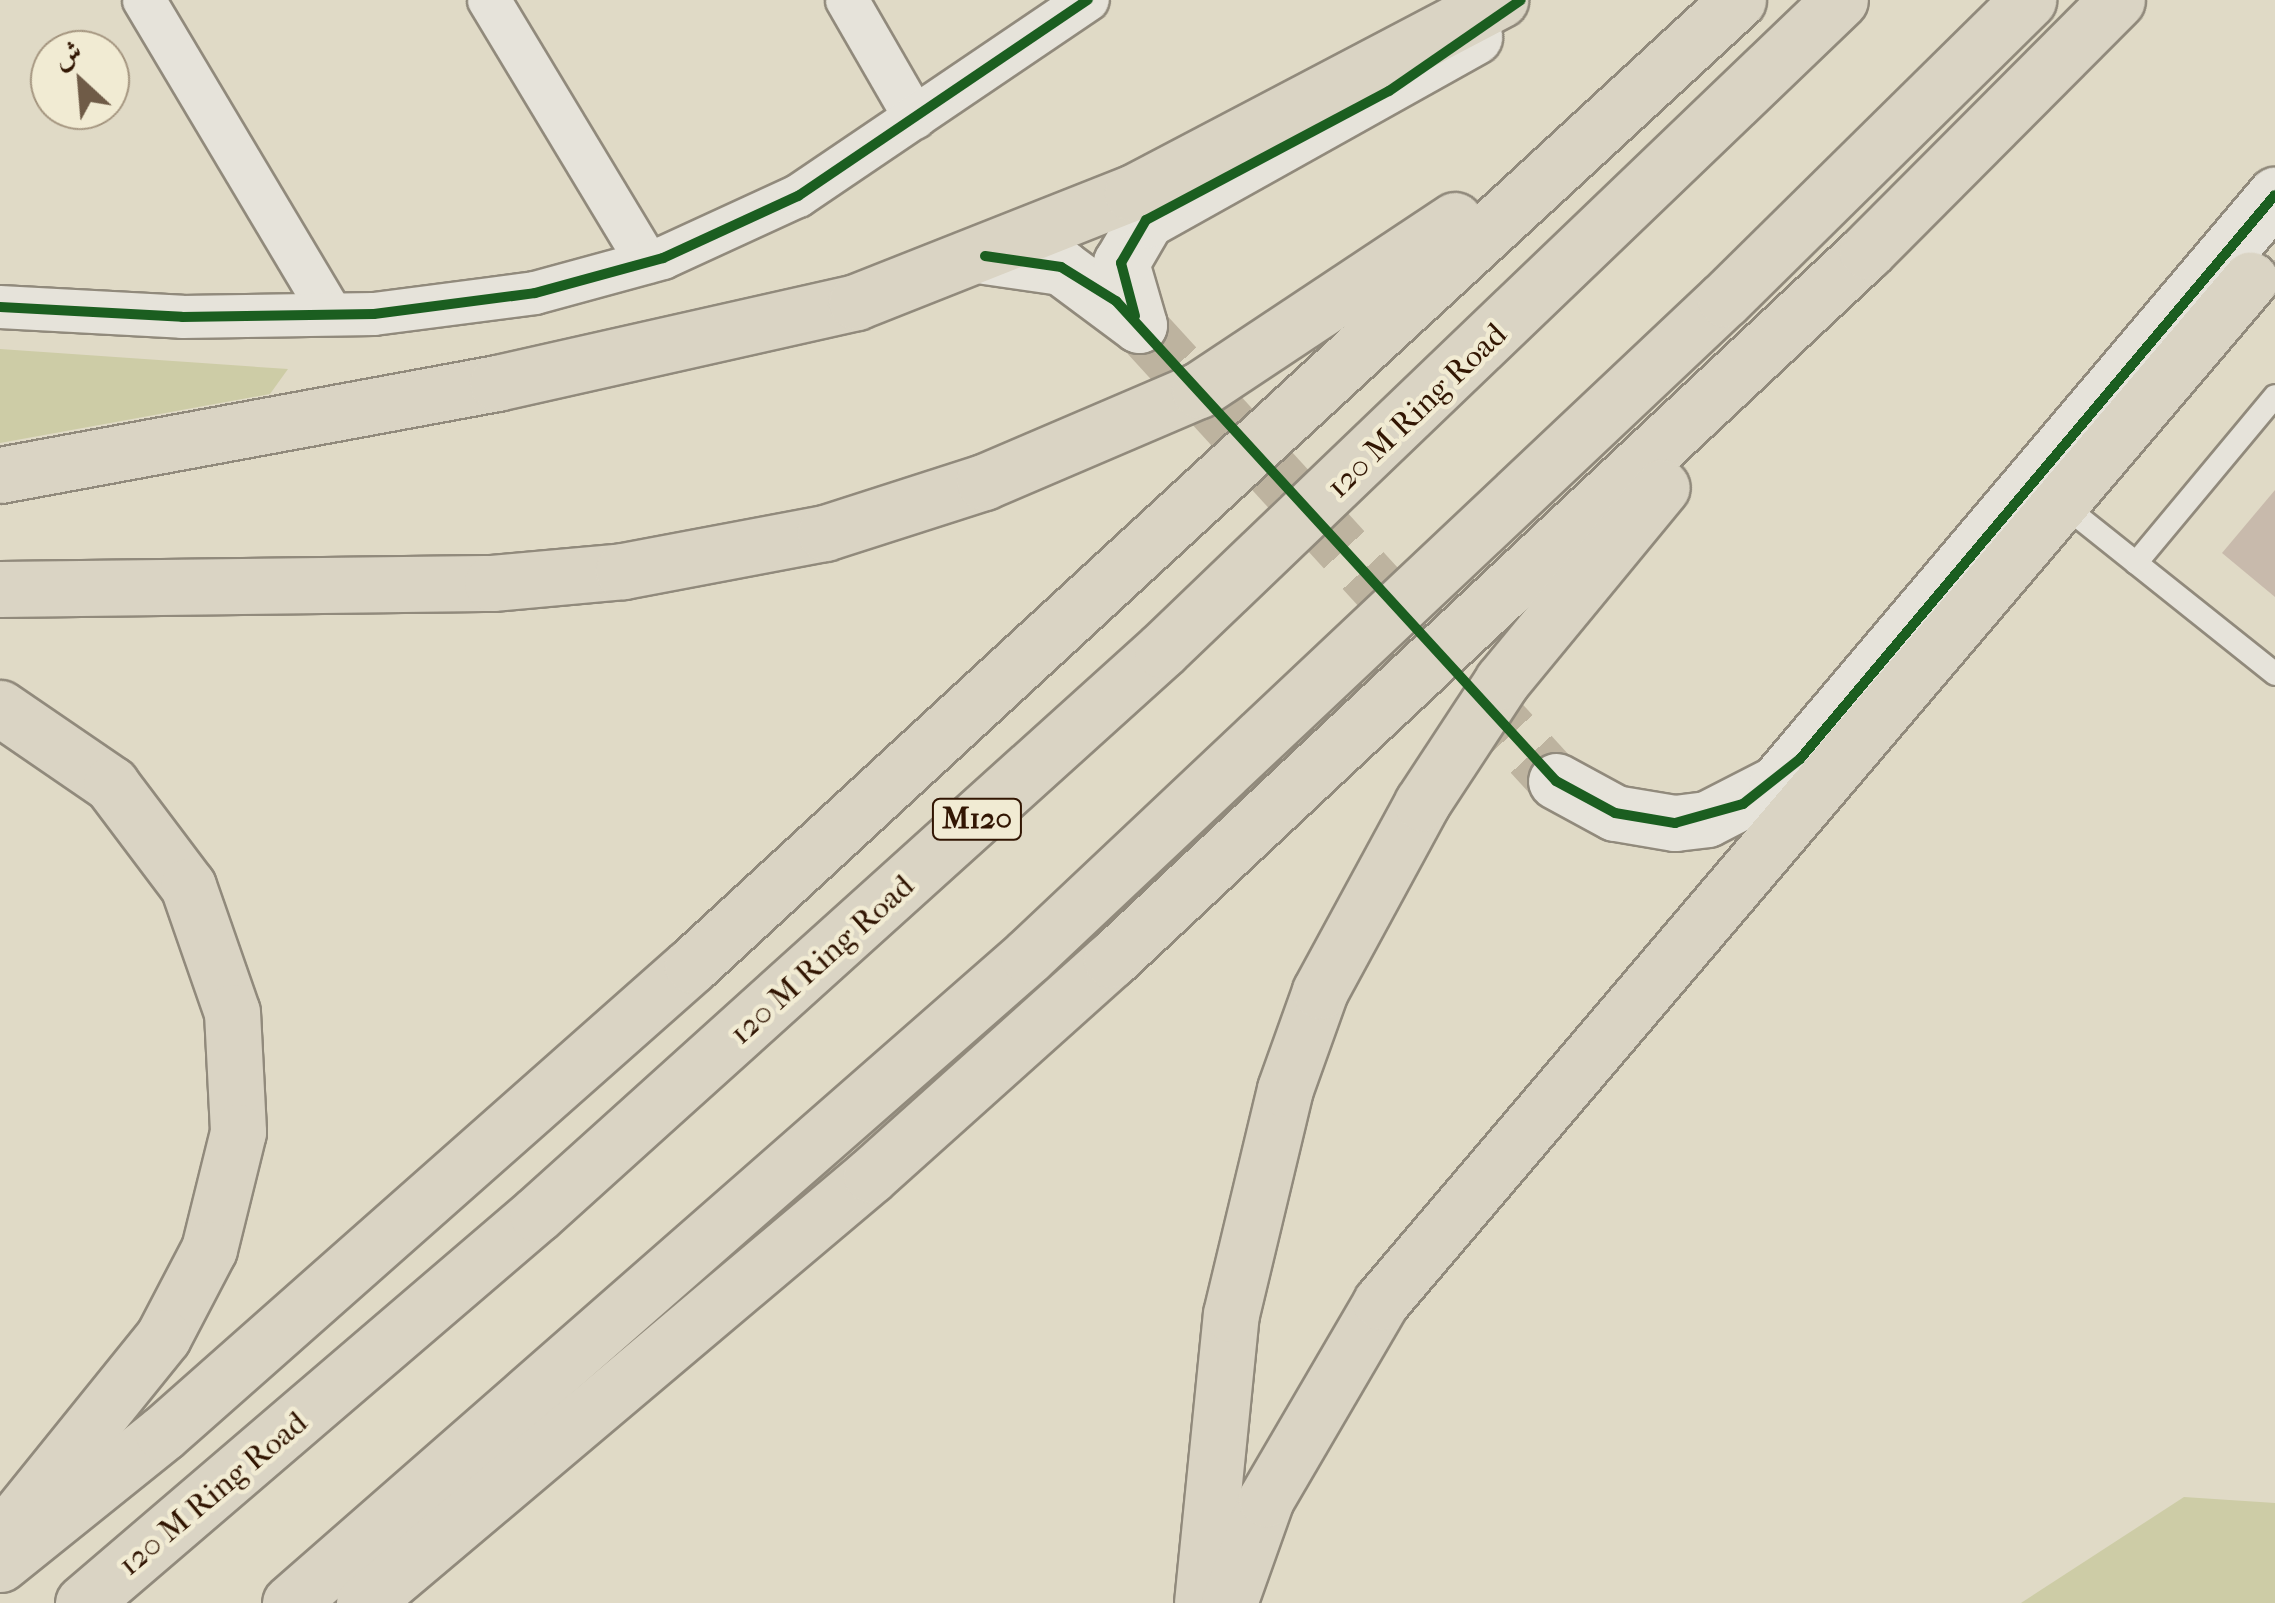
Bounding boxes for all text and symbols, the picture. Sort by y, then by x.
north arrow [30,30,130,130]
text: ش [48,33,87,75]
street label: 120 M Ring Road [1319,316,1515,506]
road number: M120 [930,794,1024,844]
street label: 120 M Ring Road [722,867,922,1053]
street label: 120 M Ring Road [111,1404,315,1584]

